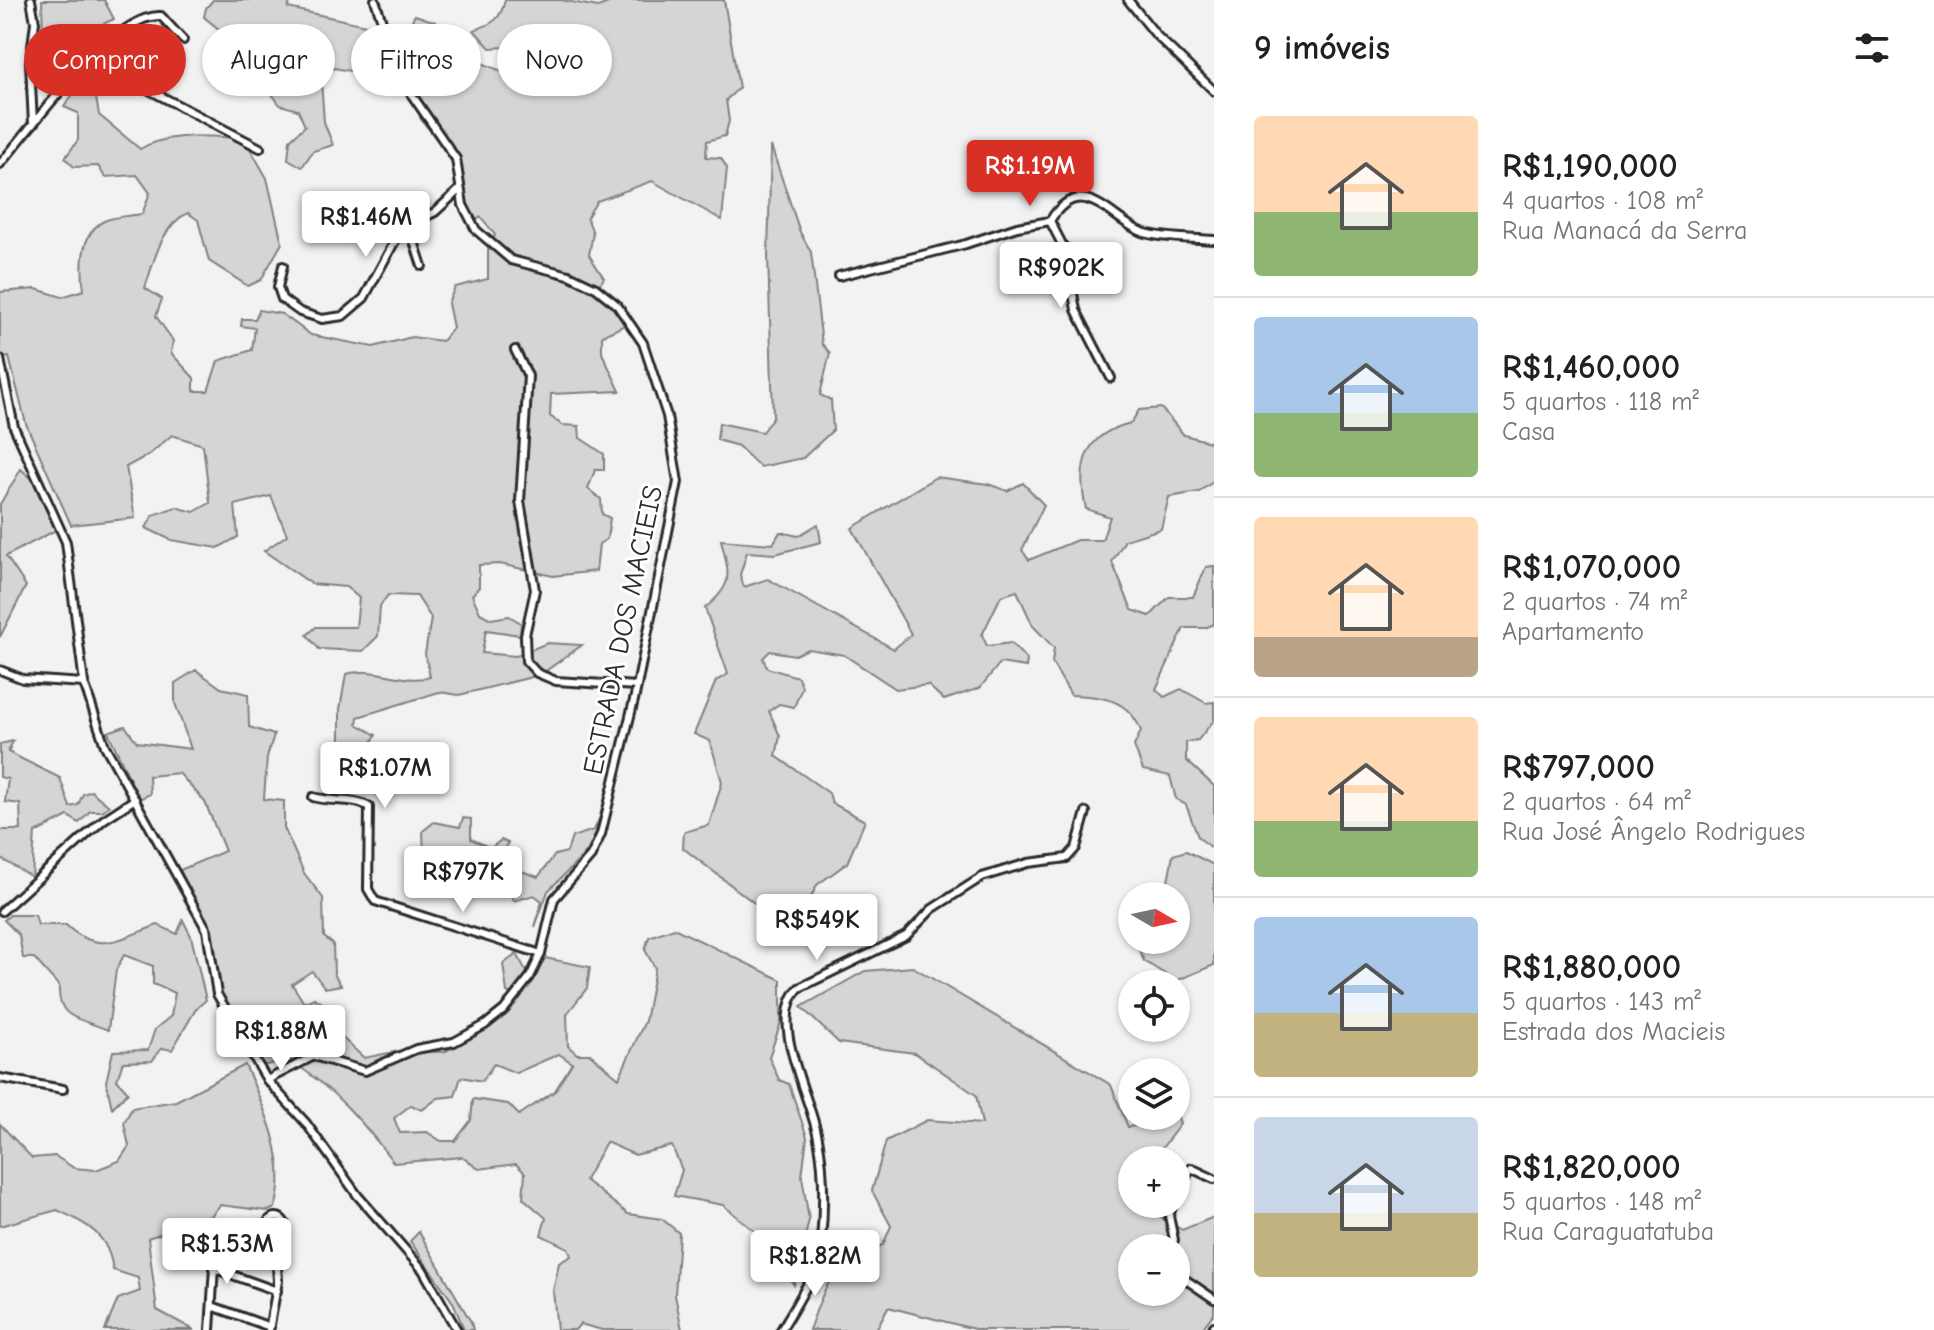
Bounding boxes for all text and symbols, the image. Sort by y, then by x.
chip: Comprar [24,24,186,96]
chip: Alugar [202,24,335,96]
chip: Filtros [351,24,481,96]
chip: Novo [497,24,612,96]
icon: filters [1850,26,1894,70]
text: 9 imóveis [1254,28,1390,68]
pin: R$1.19M [956,140,1104,208]
text: R$1,190,000 [1502,146,1678,186]
icon: home [1318,148,1414,244]
text: R$1.19M [985,151,1075,181]
text: 4 quartos · 108 m² [1502,186,1703,216]
pin: R$1.46M [292,191,440,259]
text: R$1.46M [320,202,412,232]
text: Rua Manacá da Serra [1502,216,1747,246]
pin: R$902K [996,242,1126,310]
text: R$902K [1018,253,1104,283]
text: R$1,460,000 [1502,347,1680,387]
icon: home [1318,349,1414,445]
text: 5 quartos · 118 m² [1502,387,1699,417]
text: Casa [1502,417,1556,447]
street label: ESTRADA DOS MACIEIS [577,483,669,777]
text: R$1,070,000 [1502,547,1681,587]
icon: home [1318,549,1414,645]
text: 2 quartos · 74 m² [1502,587,1687,617]
text: Apartamento [1502,617,1644,647]
pin: R$1.07M [311,742,459,810]
text: R$797,000 [1502,747,1655,787]
icon: home [1318,749,1414,845]
text: R$1.07M [338,753,432,783]
text: 2 quartos · 64 m² [1502,787,1691,817]
text: Rua José Ângelo Rodrigues [1502,817,1805,847]
pin: R$797K [398,846,528,914]
text: R$797K [422,857,504,887]
north arrow [1118,882,1190,954]
map controls [1118,882,1190,1306]
pin: R$549K [752,894,882,962]
text: R$549K [774,905,860,935]
text: R$1,880,000 [1502,947,1681,987]
icon: home [1318,949,1414,1045]
button: locate [1118,970,1190,1042]
text: 5 quartos · 143 m² [1502,987,1701,1017]
pin: R$1.88M [207,1005,355,1073]
text: R$1.88M [234,1016,328,1046]
text: Estrada dos Macieis [1502,1017,1725,1047]
button: layers [1118,1058,1190,1130]
button: + [1118,1146,1190,1218]
text: R$1,820,000 [1502,1147,1681,1187]
icon: home [1318,1149,1414,1245]
text: 5 quartos · 148 m² [1502,1187,1701,1217]
text: Rua Caraguatatuba [1502,1217,1714,1247]
pin: R$1.53M [153,1218,301,1286]
text: R$1.53M [180,1229,274,1259]
pin: R$1.82M [741,1230,889,1298]
button: − [1118,1234,1190,1306]
text: R$1.82M [769,1241,861,1271]

